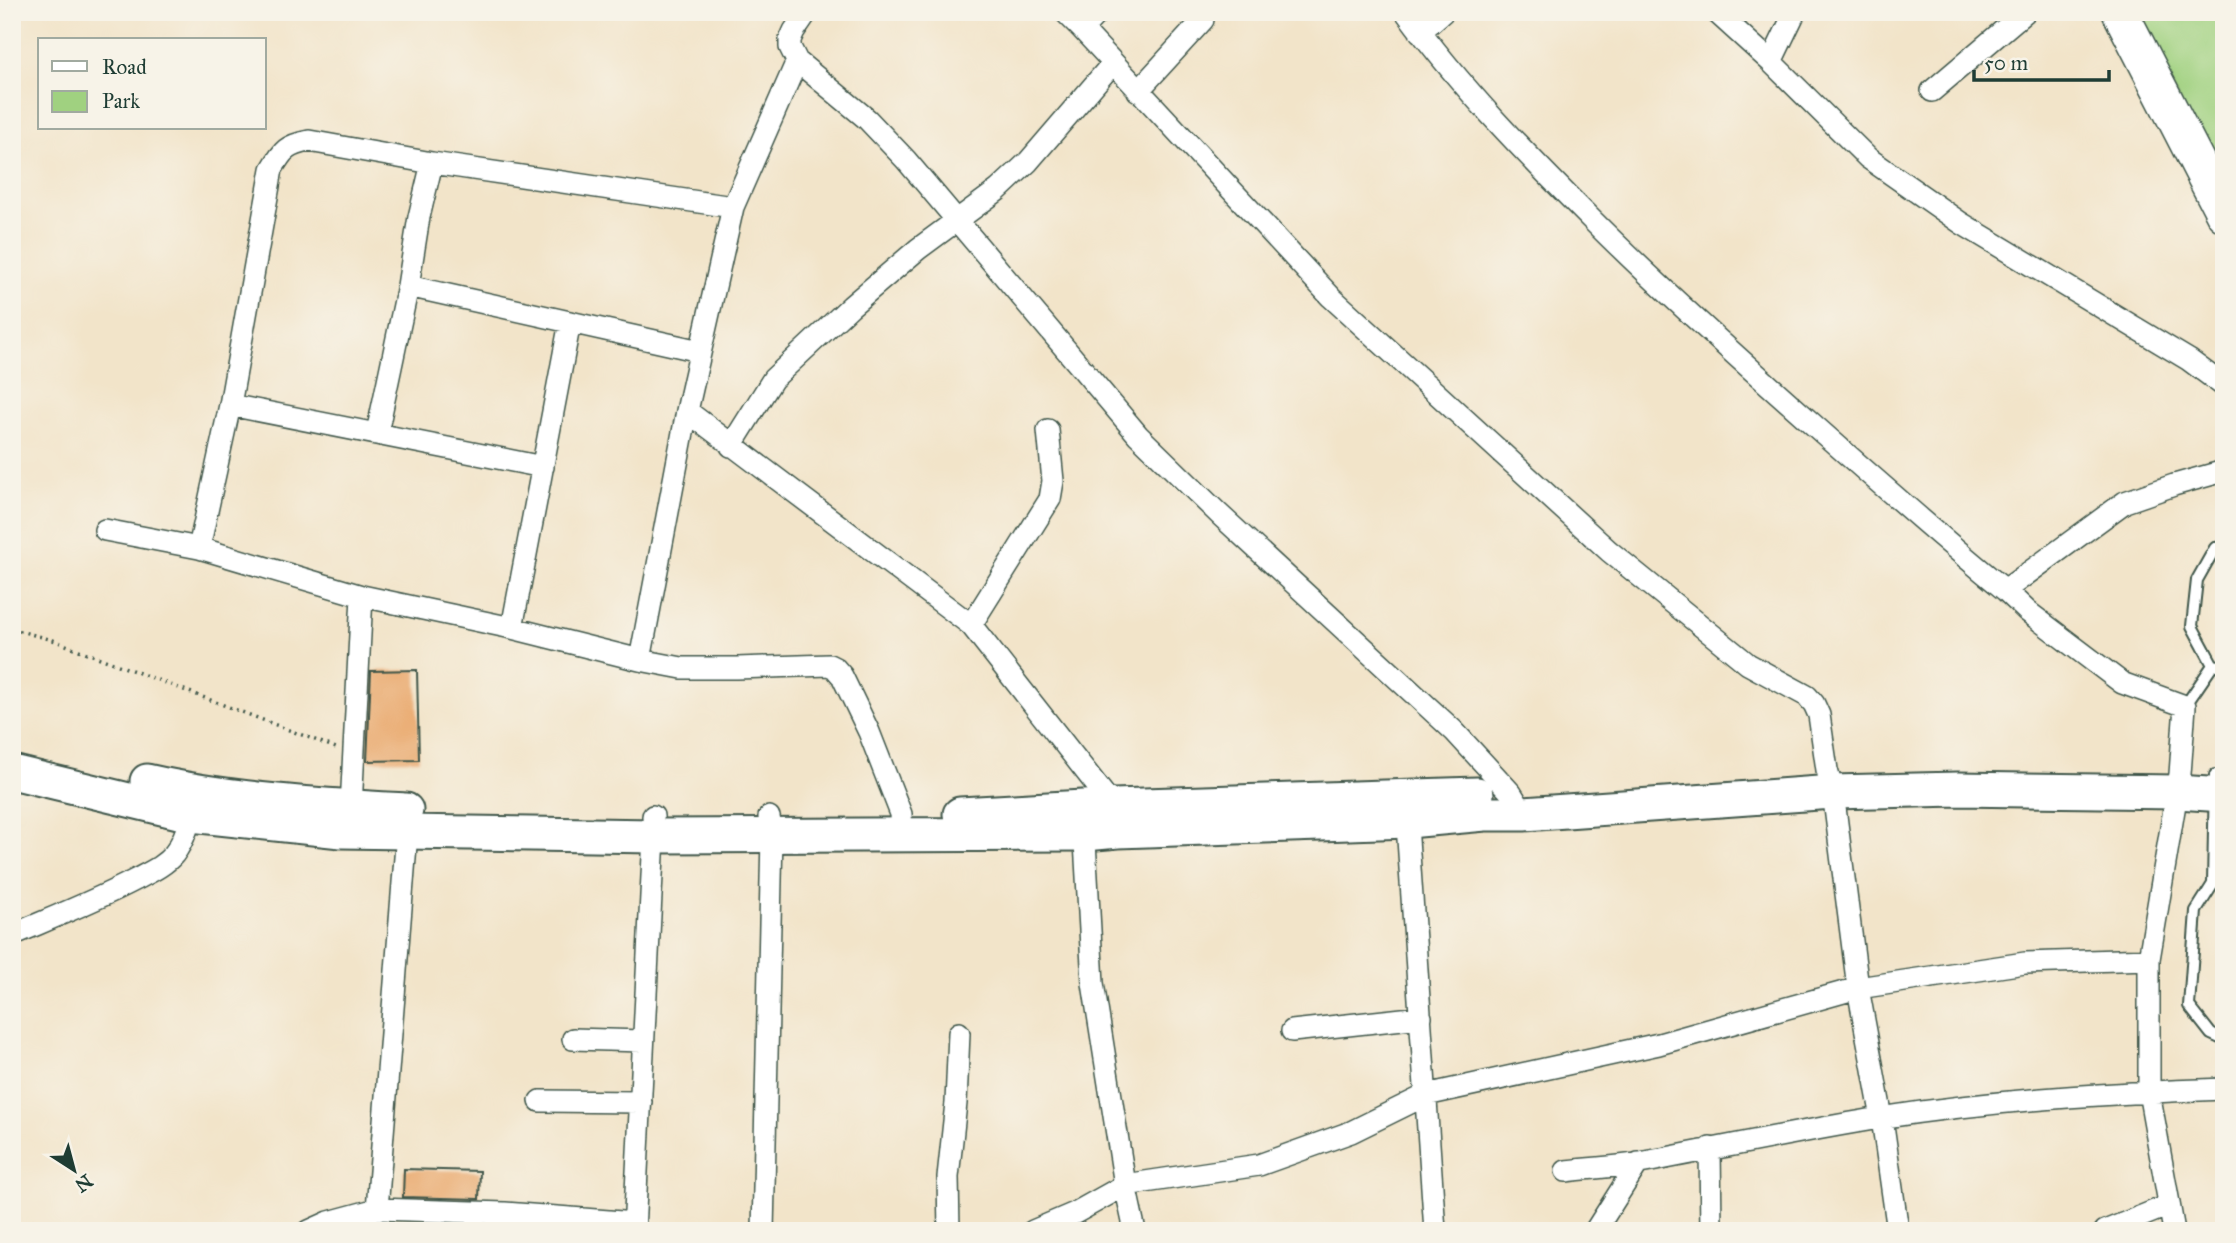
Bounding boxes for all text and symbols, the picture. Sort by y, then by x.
legend [38,38,266,130]
scale bar [1974,38,2108,82]
text: 50 m [1984,50,2029,76]
text: Road [102,54,147,80]
text: Park [102,88,140,114]
north arrow [38,1134,108,1204]
text: N [70,1169,97,1197]

